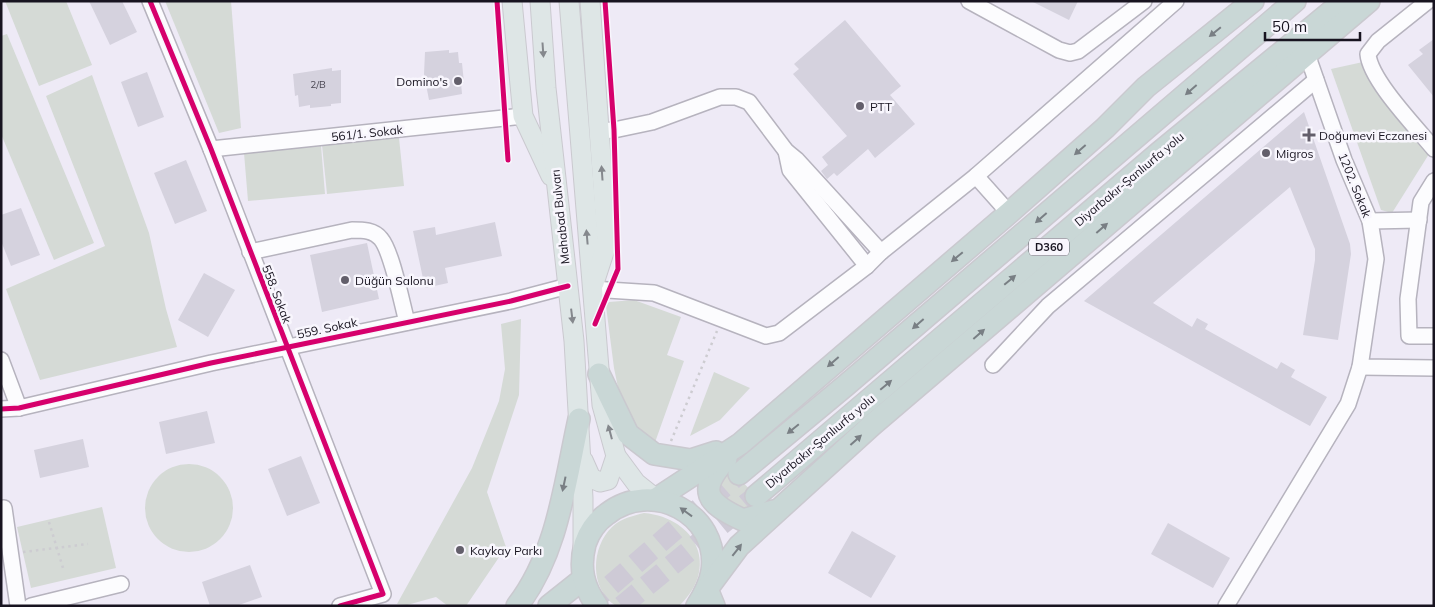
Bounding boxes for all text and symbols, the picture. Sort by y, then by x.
scale bar [1265,10,1360,42]
text: 50 m [1272,17,1307,36]
one-way arrow [1209,26,1222,37]
one-way arrow [540,42,548,58]
place label: Domino's [396,74,448,89]
marker: Domino's [452,75,464,87]
house number: 2/B [310,78,326,91]
one-way arrow [1186,84,1198,96]
place label: PTT [870,99,893,114]
marker: PTT [854,100,866,112]
street label: 561/1. Sokak [330,122,404,144]
place label: Doğumevi Eczanesi [1319,128,1427,143]
street label: Diyarbakır-Şanlıurfa yolu [1071,129,1187,229]
marker: Doğumevi Eczanesi [1303,129,1315,141]
one-way arrow [1074,145,1087,156]
place label: Migros [1276,146,1314,161]
marker: Migros [1260,147,1272,159]
street label: 1202. Sokak [1335,150,1375,220]
one-way arrow [598,164,606,180]
street label: Mahabad Bulvarı [548,169,572,265]
one-way arrow [1035,213,1048,224]
one-way arrow [1095,222,1108,233]
one-way arrow [583,228,591,244]
road number: D360 [1029,238,1069,256]
one-way arrow [951,251,964,262]
street label: 558. Sokak [259,263,295,326]
place label: Düğün Salonu [355,273,434,288]
marker: Düğün Salonu [339,274,351,286]
one-way arrow [1003,274,1016,285]
one-way arrow [568,308,576,324]
street label: 559. Sokak [295,314,359,342]
one-way arrow [912,318,924,330]
one-way arrow [972,328,985,339]
one-way arrow [828,356,840,368]
one-way arrow [879,379,892,390]
street label: Diyarbakır-Şanlıurfa yolu [762,391,878,491]
one-way arrow [787,423,800,434]
one-way arrow [605,425,613,440]
one-way arrow [849,434,861,446]
one-way arrow [560,476,568,492]
one-way arrow [680,507,693,518]
place label: Kaykay Parkı [470,543,542,558]
marker: Kaykay Parkı [454,544,466,556]
one-way arrow [731,544,742,557]

